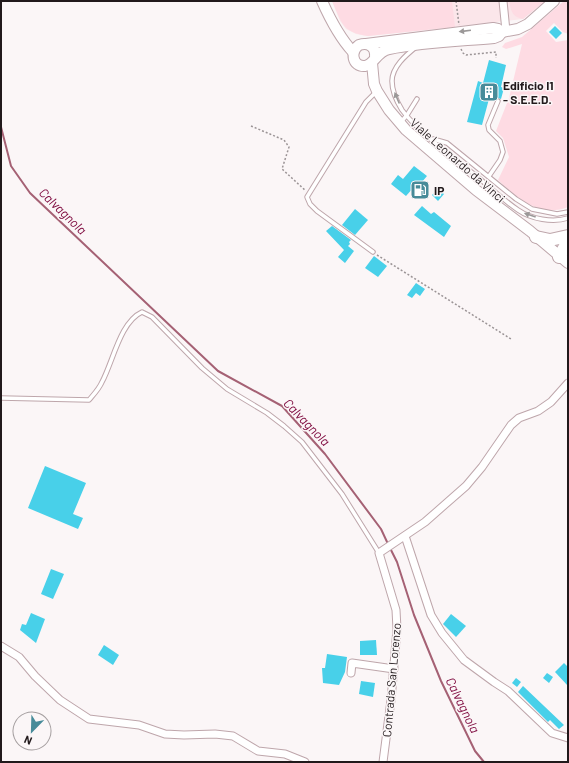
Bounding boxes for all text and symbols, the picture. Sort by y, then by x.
one-way arrow [459,28,471,35]
place label: Edificio I1 - S.E.E.D. [503,78,554,106]
building icon: Edificio I1 - S.E.E.D. [478,81,500,103]
one-way arrow [394,93,400,104]
street label: Viale Leonardo da Vinci [408,115,508,205]
fuel station icon: IP [409,179,431,201]
place label: IP [434,183,444,197]
water label: Calvagnola [36,184,90,238]
one-way arrow [524,212,536,218]
water label: Calvagnola [280,395,334,449]
street label: Contrada San Lorenzo [379,622,403,738]
water label: Calvagnola [443,675,483,736]
north arrow [12,711,52,751]
text: N [22,733,34,748]

